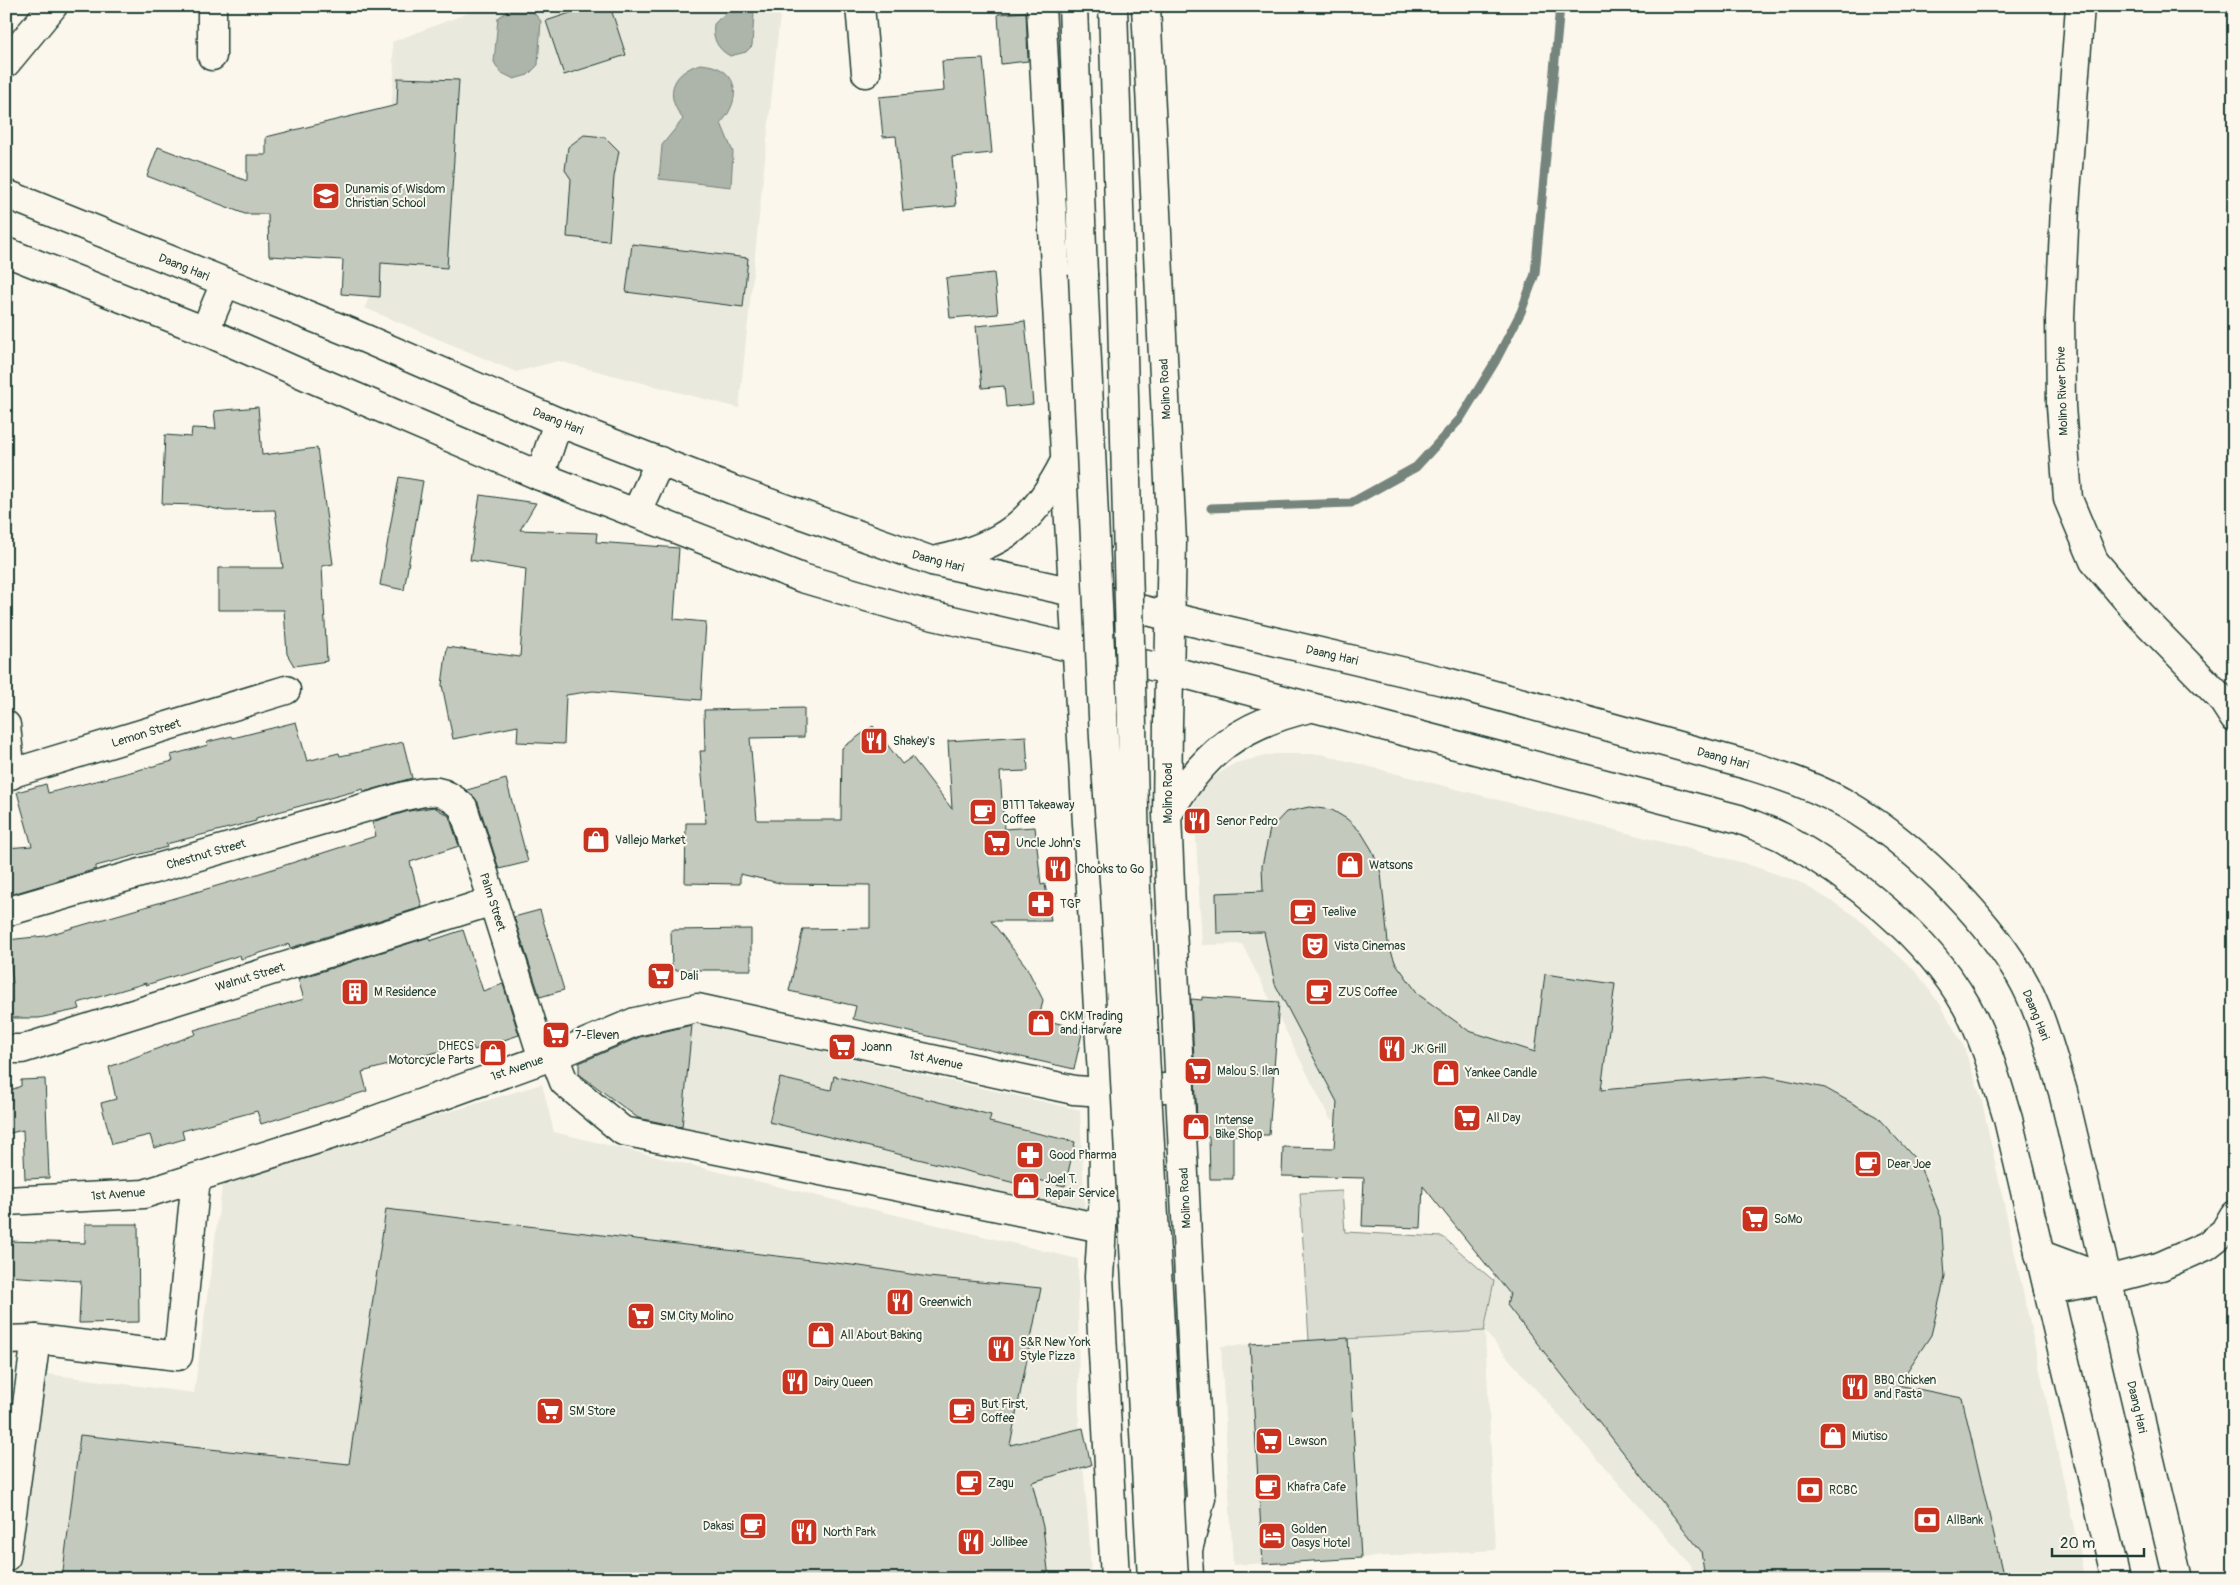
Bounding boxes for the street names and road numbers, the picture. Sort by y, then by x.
street label: Daang Hari [156,251,211,284]
street label: Molino River Drive [2053,346,2072,436]
street label: Molino Road [1156,358,1175,420]
street label: Daang Hari [530,405,585,438]
street label: Daang Hari [910,547,966,576]
street label: Daang Hari [1304,642,1360,669]
street label: Lemon Street [110,716,183,751]
street label: Daang Hari [1695,744,1751,773]
street label: Molino Road [1161,762,1176,823]
street label: Chestnut Street [165,836,248,873]
street label: Palm Street [476,871,509,933]
street label: Walnut Street [214,960,287,995]
street label: Daang Hari [2019,988,2052,1043]
street label: 1st Avenue [908,1047,964,1073]
street label: 1st Avenue [489,1053,545,1084]
street label: Molino Road [1176,1167,1195,1229]
street label: 1st Avenue [90,1185,146,1204]
street label: Daang Hari [2123,1379,2150,1435]

